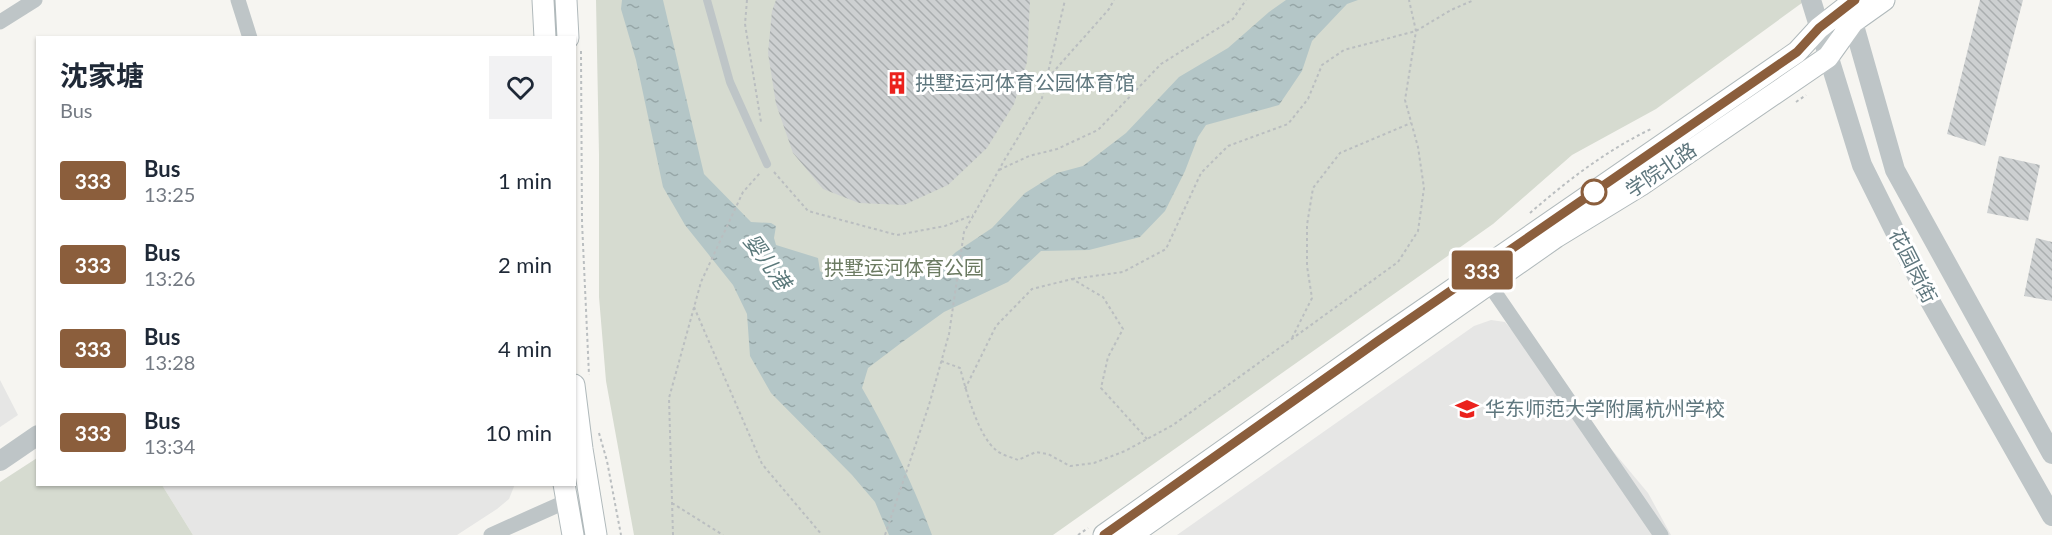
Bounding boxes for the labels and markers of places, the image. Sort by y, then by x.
building icon: 拱墅运河体育公园体育馆 [884,70,910,96]
place label: 拱墅运河体育公园体育馆 [915,70,1135,94]
unlabelled marker [1581,179,1607,205]
school or university icon: 华东师范大学附属杭州学校 [1454,396,1480,422]
place label: 华东师范大学附属杭州学校 [1485,396,1725,420]

